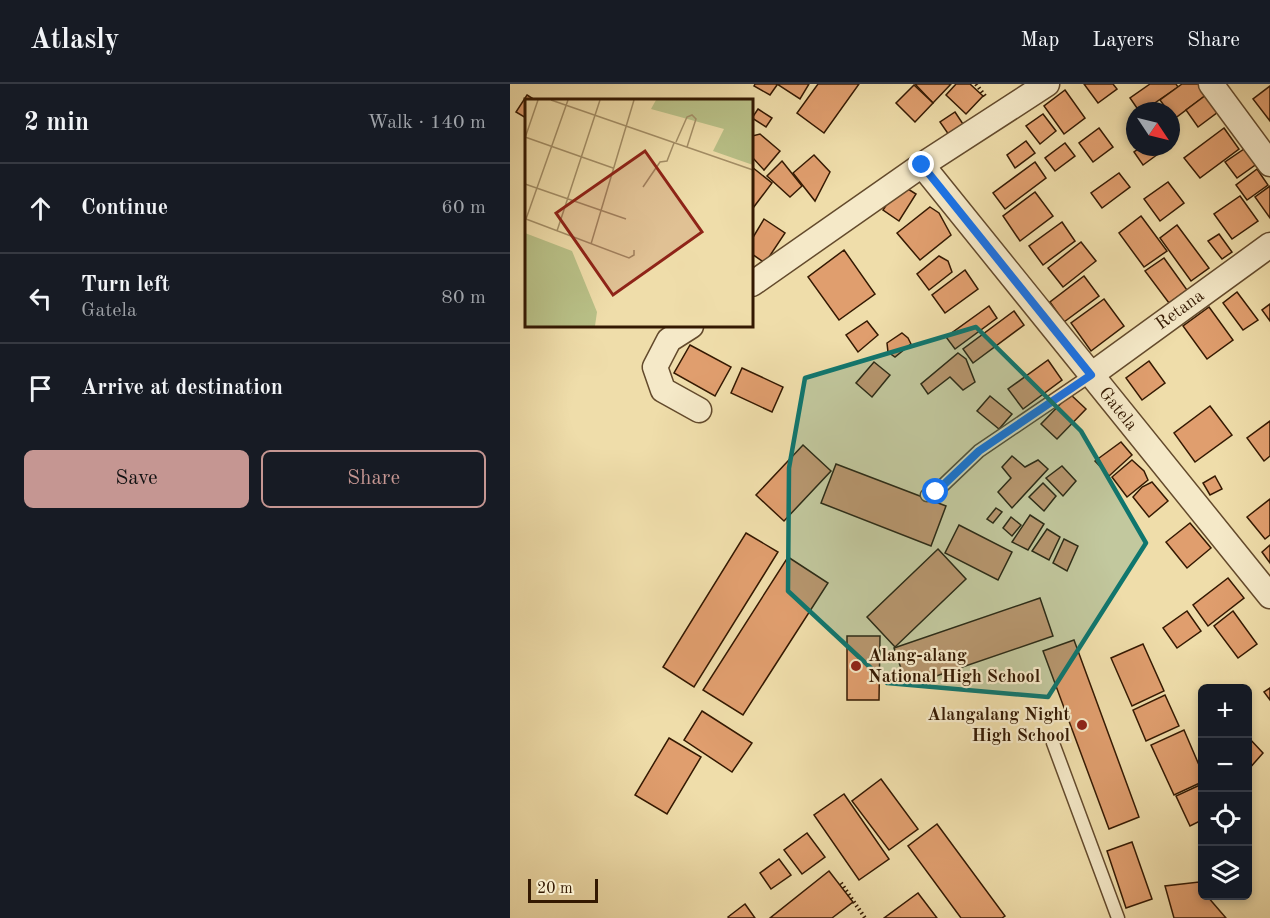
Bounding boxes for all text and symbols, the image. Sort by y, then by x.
text: Atlasly [30,27,120,55]
text: Map [1020,30,1059,51]
text: Layers [1092,30,1154,51]
text: Share [1187,30,1240,51]
inset map [525,99,753,327]
north arrow [1126,102,1180,156]
text: 2 min [24,110,89,136]
text: Walk · 140 m [367,113,486,133]
route end [908,151,934,177]
icon: ahead [24,192,57,225]
text: Continue [81,197,168,219]
text: 60 m [441,198,486,218]
text: Turn left [81,274,170,296]
icon: left [24,282,57,315]
street label: Retana [1152,287,1208,333]
text: 80 m [441,288,486,308]
text: Gatela [81,301,137,321]
icon: arrive [24,372,57,405]
text: Arrive at destination [81,377,283,399]
street label: Gatela [1095,384,1141,434]
button: Save [24,450,249,508]
button: Share [261,450,486,508]
route start [922,478,948,504]
place label: Alang-alang National High School [868,647,1041,686]
marker: Alang-alang National High School [849,659,863,673]
map controls [1198,684,1252,900]
button: + [1198,684,1252,738]
place label: Alangalang Night High School [927,706,1070,745]
marker: Alangalang Night High School [1075,718,1089,732]
button: − [1198,738,1252,792]
button: locate [1198,792,1252,846]
button: layers [1198,846,1252,900]
scale bar [528,876,598,904]
text: 20 m [537,881,573,897]

